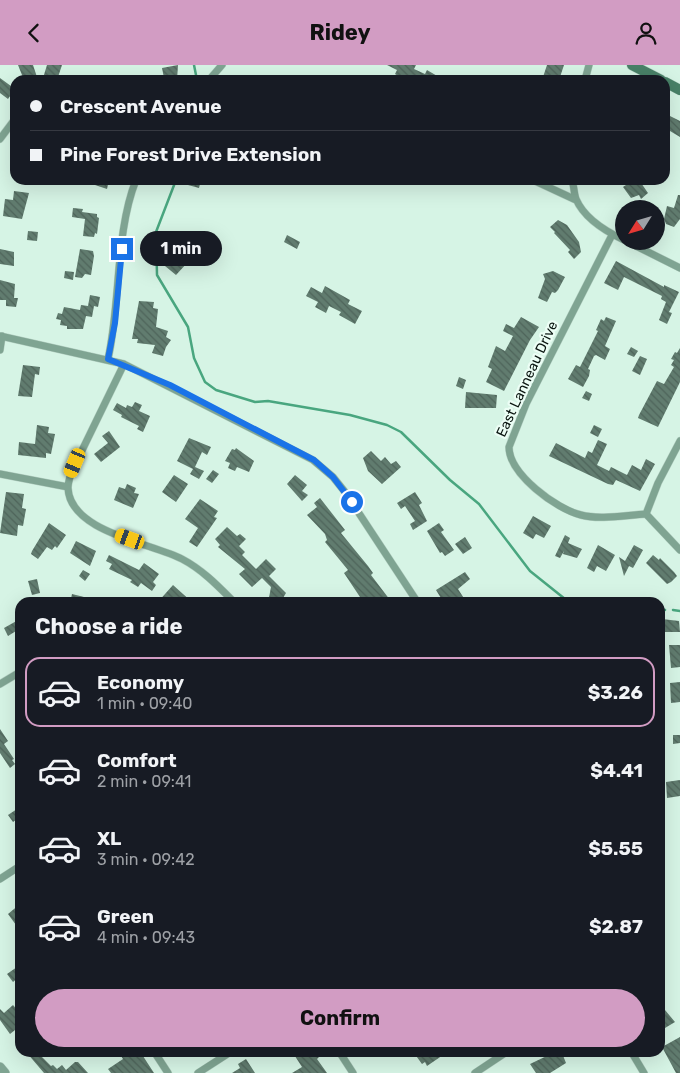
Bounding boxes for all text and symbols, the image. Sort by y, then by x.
icon: back [20,19,48,47]
text: Ridey [309,19,371,46]
icon: person [632,19,660,47]
text: Crescent Avenue [60,95,222,118]
text: Pine Forest Drive Extension [60,143,322,166]
north arrow [615,200,665,250]
map controls [615,200,665,250]
callout: 1 min [140,231,222,267]
route end [111,238,133,260]
text: 1 min [161,239,201,258]
street label: East Lanneau Drive [493,318,561,440]
car [62,446,87,480]
route start [341,491,363,513]
car [113,527,146,551]
text: Choose a ride [35,613,182,640]
icon: car [37,670,82,715]
text: Economy [97,671,184,694]
text: $3.26 [588,681,643,704]
text: 1 min · 09:40 [97,694,193,713]
icon: car [37,748,82,793]
text: Comfort [97,749,177,772]
text: $4.41 [590,759,643,782]
text: 2 min · 09:41 [97,772,191,791]
icon: car [37,826,82,871]
text: XL [97,827,121,850]
text: $5.55 [588,837,643,860]
text: 3 min · 09:42 [97,850,195,869]
icon: car [37,904,82,949]
text: Green [97,905,154,928]
text: $2.87 [589,915,643,938]
text: 4 min · 09:43 [97,928,195,947]
button: Confirm [35,989,645,1047]

